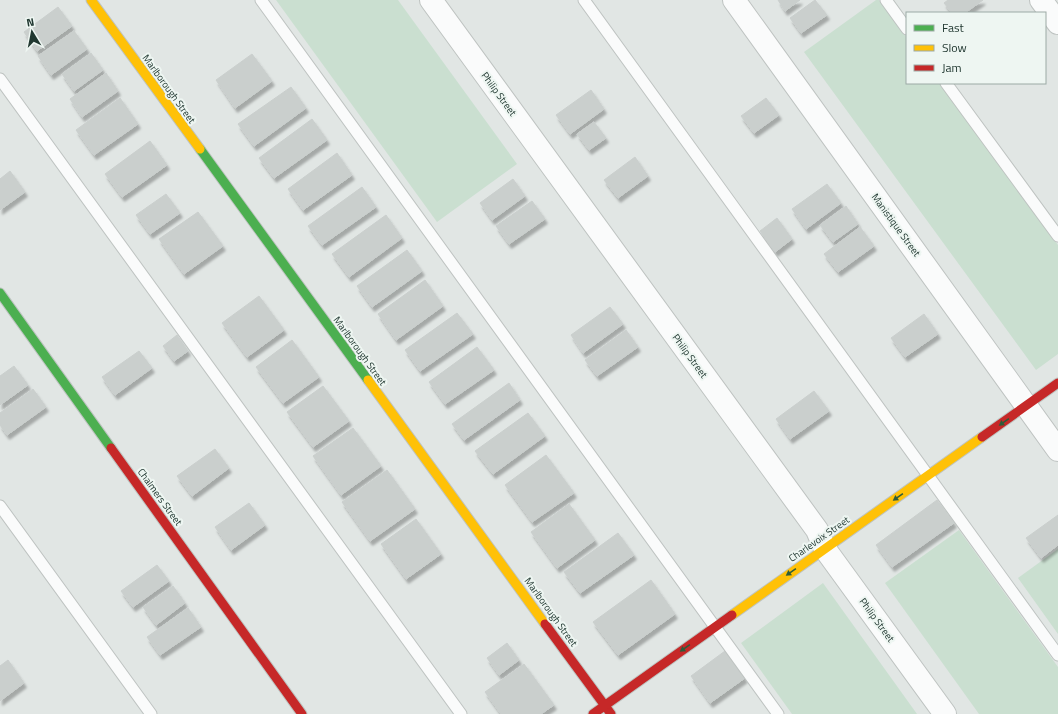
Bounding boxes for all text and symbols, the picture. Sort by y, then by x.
north arrow [12,12,52,52]
legend [906,12,1046,84]
text: N [25,14,35,31]
text: Fast [942,18,965,37]
text: Slow [942,38,967,57]
street label: Marlborough Street [139,51,199,127]
text: Jam [942,58,962,77]
street label: Philip Street [478,69,520,120]
street label: Manistique Street [868,190,924,260]
street label: Marlborough Street [330,313,390,389]
street label: Philip Street [669,331,711,382]
one-way arrow [998,418,1009,426]
street label: Chalmers Street [134,465,186,529]
one-way arrow [892,493,903,501]
street label: Charlevoix Street [786,512,853,566]
one-way arrow [786,568,797,576]
street label: Marlborough Street [521,574,581,650]
street label: Philip Street [856,595,898,646]
one-way arrow [680,644,691,652]

